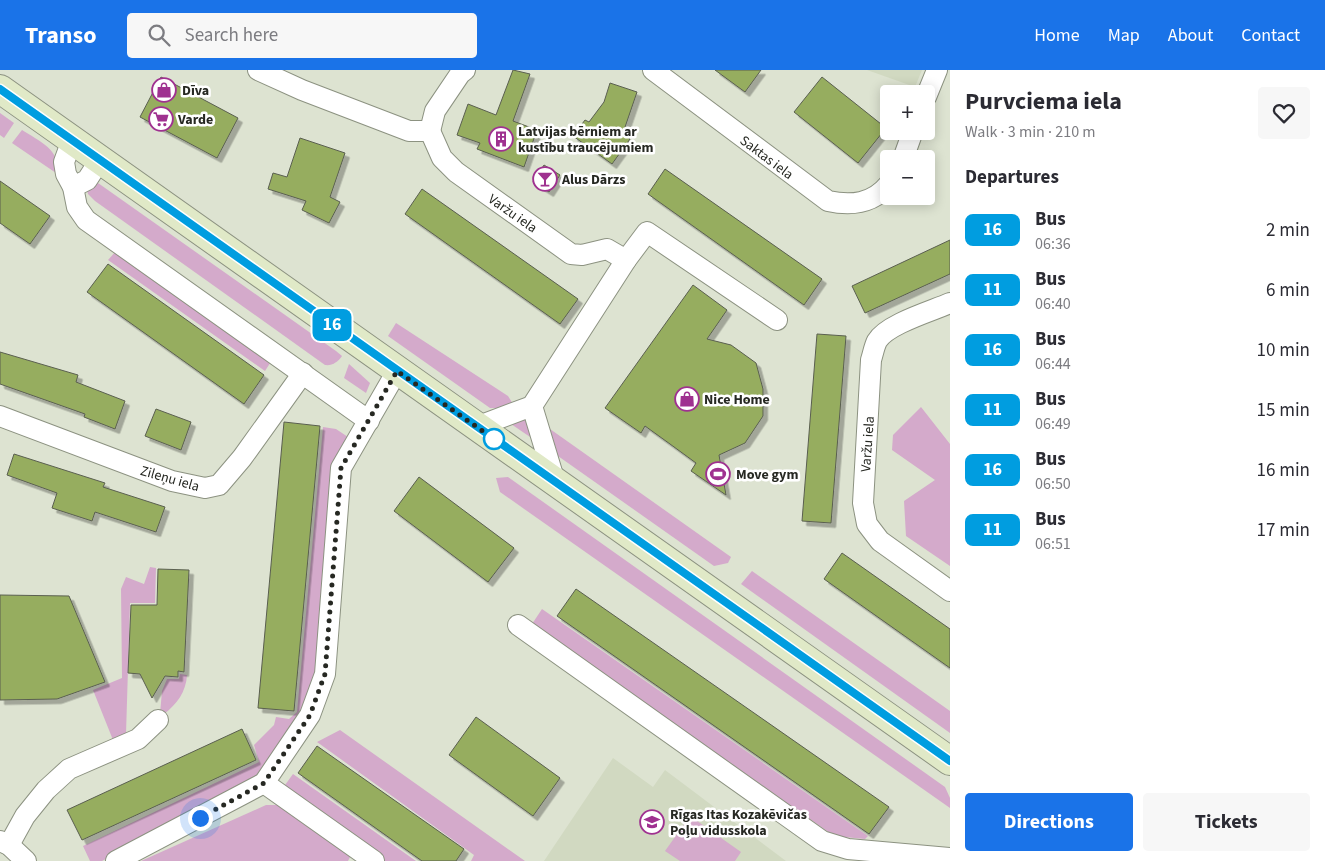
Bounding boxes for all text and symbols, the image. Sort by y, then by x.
search box [127,13,477,58]
text: Transo [25,18,97,53]
icon: search [145,21,173,49]
text: Search here [185,22,278,49]
text: Home [1034,23,1080,48]
text: Map [1108,23,1140,48]
text: About [1168,23,1213,48]
text: Contact [1241,23,1300,48]
shop icon: Dīva [151,77,177,103]
place label: Dīva [182,81,209,101]
text: Purvciema iela [965,84,1122,119]
map controls [880,85,935,205]
button: + [880,85,935,140]
button: heart [1258,87,1310,139]
supermarket icon: Varde [148,106,174,132]
place label: Varde [177,110,213,130]
text: Walk · 3 min · 210 m [965,121,1096,143]
place label: Latvijas bērniem ar kustību traucējumiem [518,122,654,158]
building icon: Latvijas bērniem ar kustību traucējumiem [488,126,514,152]
street label: Saktas iela [735,131,797,185]
button: − [880,150,935,205]
text: Departures [965,164,1059,191]
bar icon: Alus Dārzs [532,166,558,192]
place label: Alus Dārzs [561,170,625,190]
street label: Varžu iela [484,190,541,238]
text: Bus [1035,206,1066,233]
text: 16 [983,217,1002,242]
text: 2 min [1266,217,1310,244]
text: 06:36 [1035,233,1071,255]
text: Bus [1035,266,1066,293]
text: 11 [983,277,1002,302]
text: 6 min [1266,277,1310,304]
text: 06:40 [1035,293,1071,315]
line badge: 16 [310,309,354,341]
text: 16 [322,312,342,337]
text: Bus [1035,326,1066,353]
text: 16 [983,337,1002,362]
text: 10 min [1256,337,1310,364]
text: 06:44 [1035,353,1071,375]
shop icon: Nice Home [674,386,700,412]
text: Bus [1035,386,1066,413]
place label: Nice Home [704,390,770,410]
text: 11 [983,397,1002,422]
text: 15 min [1256,397,1310,424]
text: 06:49 [1035,413,1071,435]
street label: Varžu iela [856,415,880,473]
unlabelled marker [483,428,505,450]
text: Bus [1035,446,1066,473]
text: 16 [983,457,1002,482]
text: 16 min [1256,457,1310,484]
street label: Zileņu iela [138,461,202,497]
sports icon: Move gym [705,461,731,487]
place label: Move gym [736,465,798,485]
text: 06:50 [1035,473,1071,495]
text: Bus [1035,506,1066,533]
text: 11 [983,517,1002,542]
text: 17 min [1256,517,1310,544]
text: 06:51 [1035,533,1071,555]
button: Directions [965,793,1133,851]
button: Tickets [1143,793,1310,851]
place label: Rīgas Itas Kozakēvičas Poļu vidusskola [670,805,807,841]
your location [188,806,213,831]
school or university icon: Rīgas Itas Kozakēvičas Poļu vidusskola [639,809,665,835]

